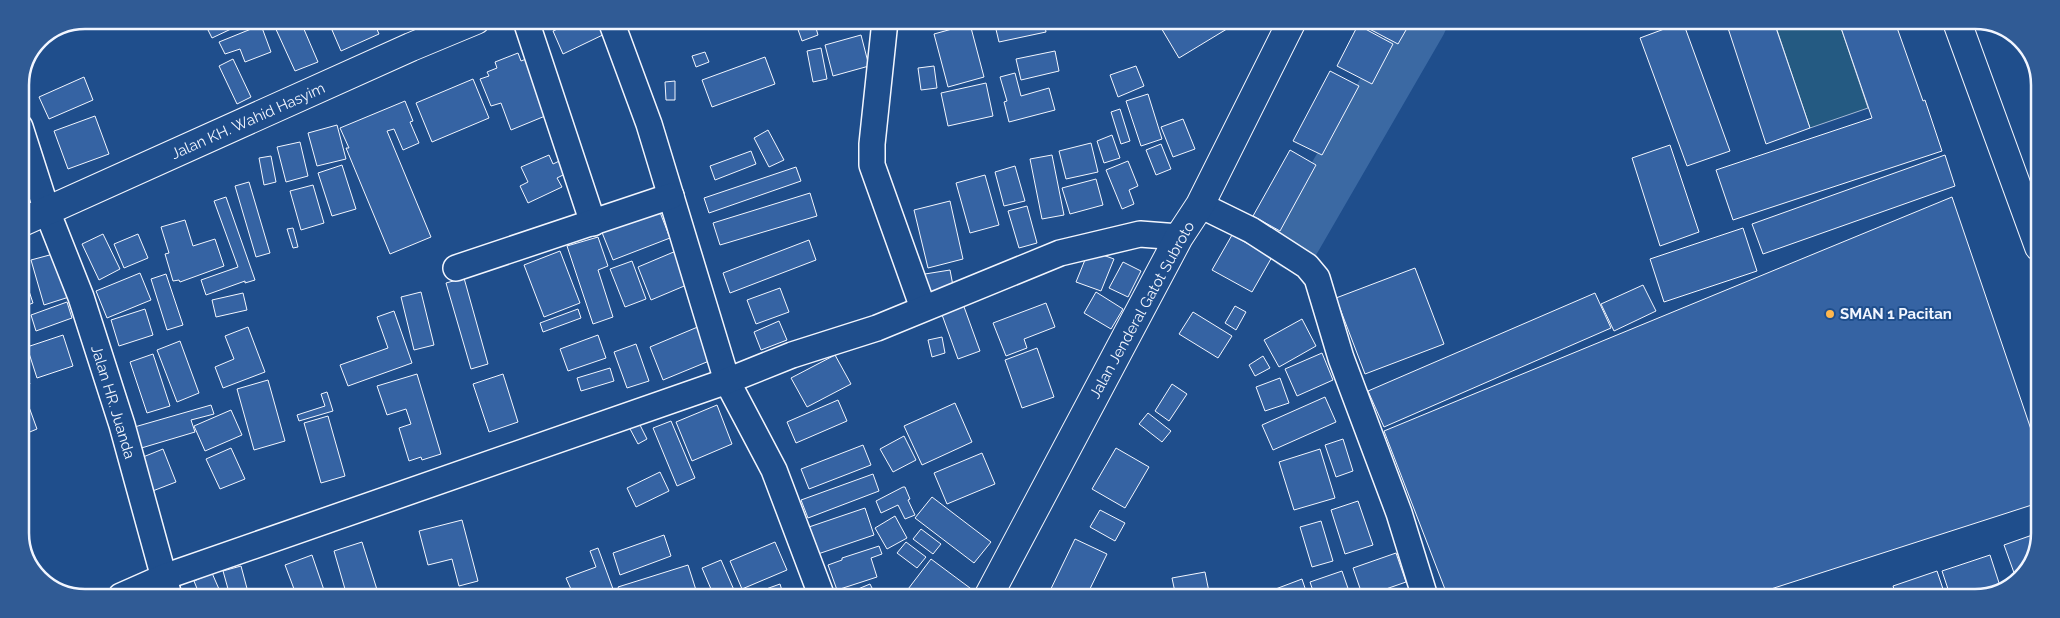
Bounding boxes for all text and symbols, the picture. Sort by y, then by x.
street label: Jalan KH. Wahid Hasyim [168,79,328,163]
street label: Jalan Jenderal Gatot Subroto [1086,218,1198,402]
place label: SMAN 1 Pacitan [1840,305,1952,323]
marker: SMAN 1 Pacitan [1824,308,1836,320]
street label: Jalan HR. Juanda [87,343,139,461]

